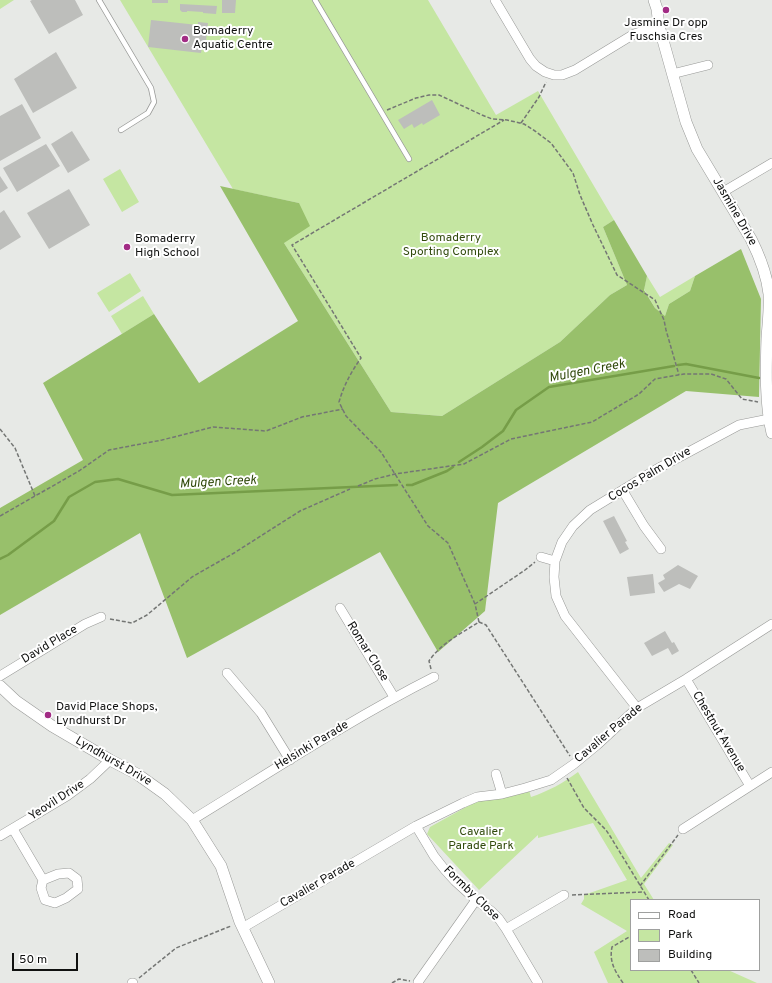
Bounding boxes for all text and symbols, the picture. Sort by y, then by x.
marker: Jasmine Dr opp Fuschsia Cres [661,5,671,15]
place label: Jasmine Dr opp Fuschsia Cres [624,17,708,45]
place label: Bomaderry Aquatic Centre [193,25,273,53]
marker: Bomaderry Aquatic Centre [180,34,190,44]
street label: Jasmine Drive [709,175,759,249]
park label: Bomaderry Sporting Complex [403,232,499,260]
place label: Bomaderry High School [135,233,199,261]
marker: Bomaderry High School [122,242,132,252]
water label: Mulgen Creek [548,357,626,387]
street label: Cocos Palm Drive [606,445,694,505]
water label: Mulgen Creek [179,473,257,493]
street label: Romar Close [343,619,391,685]
street label: David Place [19,623,81,667]
street label: Chestnut Avenue [688,689,748,775]
place label: David Place Shops, Lyndhurst Dr [56,701,157,729]
street label: Cavalier Parade [572,701,646,767]
marker: David Place Shops, Lyndhurst Dr [43,710,53,720]
street label: Helsinki Parade [272,718,352,774]
street label: Lyndhurst Drive [72,734,154,790]
street label: Yeovil Drive [26,778,88,824]
park label: Cavalier Parade Park [448,826,514,854]
street label: Cavalier Parade [278,857,358,911]
street label: Formby Close [440,864,502,924]
legend [630,899,760,971]
text: Road [668,907,696,923]
text: Park [668,927,693,943]
scale bar [14,945,80,971]
text: Building [668,947,712,963]
text: 50 m [19,952,47,968]

